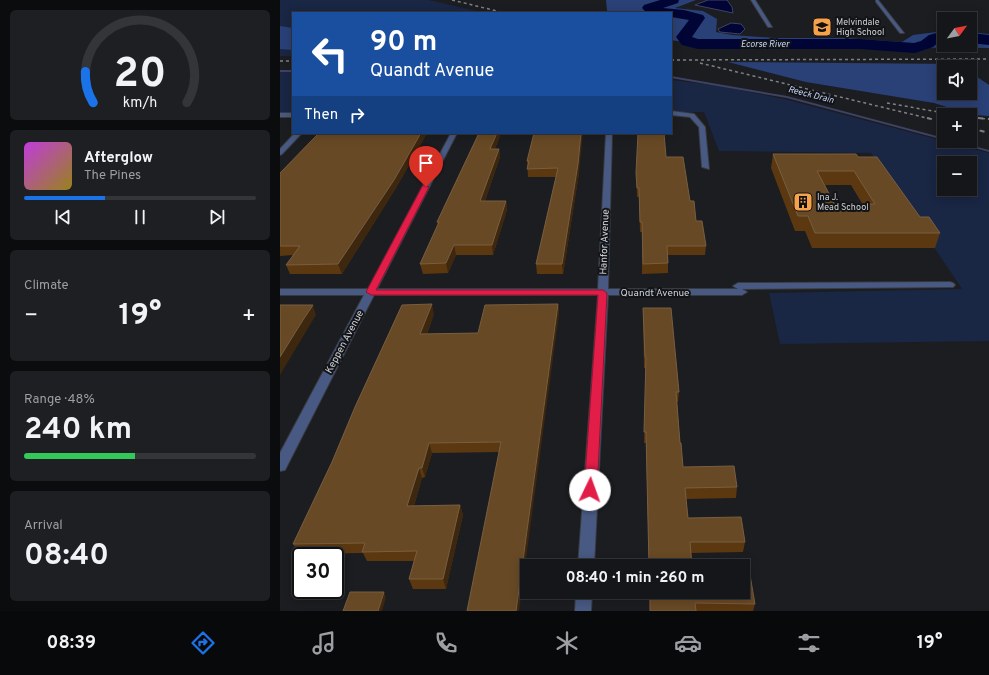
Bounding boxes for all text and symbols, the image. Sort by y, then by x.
north arrow [937,12,977,52]
map controls [937,12,977,196]
school or university icon: Melvindale High School [811,16,833,38]
place label: Melvindale High School [836,17,884,38]
text: 90 m [370,25,437,61]
icon: left [304,28,356,80]
water label: Ecorse River [741,39,791,50]
text: 20 [114,49,166,102]
text: Quandt Avenue [370,60,494,83]
button: sound [937,60,977,100]
water label: Reeck Drain [787,84,835,106]
text: km/h [123,94,157,112]
icon: right [346,104,368,126]
text: Then [304,106,338,125]
button: + [937,108,977,148]
pin [409,146,443,187]
text: Afterglow [84,149,153,168]
icon: arrive [415,152,437,174]
button: − [937,156,977,196]
text: The Pines [84,168,141,184]
building icon: Ina J. Mead School [792,191,814,213]
place label: Ina J. Mead School [817,192,869,213]
icon: previous [52,206,74,228]
icon: pause [129,206,151,228]
icon: next [206,206,228,228]
street label: Hanfor Avenue [597,209,613,275]
text: Climate [24,278,69,294]
street label: Quandt Avenue [621,287,689,300]
text: 19° [119,298,161,335]
text: − [24,303,38,330]
text: + [242,303,256,330]
street label: Keppen Avenue [323,308,367,376]
text: Range · 48% [24,392,95,408]
text: 240 km [24,412,132,449]
position arrow [569,469,611,511]
text: Arrival [24,518,63,534]
text: 08:40 [24,538,109,575]
speed limit sign: 30 [292,547,344,599]
text: 08:40 · 1 min · 260 m [566,569,704,588]
icon: directions [189,629,217,657]
icon: music [310,629,338,657]
icon: phone [432,629,460,657]
icon: climate [553,629,581,657]
icon: car [674,629,702,657]
icon: filters [795,629,823,657]
text: 08:39 [47,632,96,655]
text: 19° [917,632,942,655]

